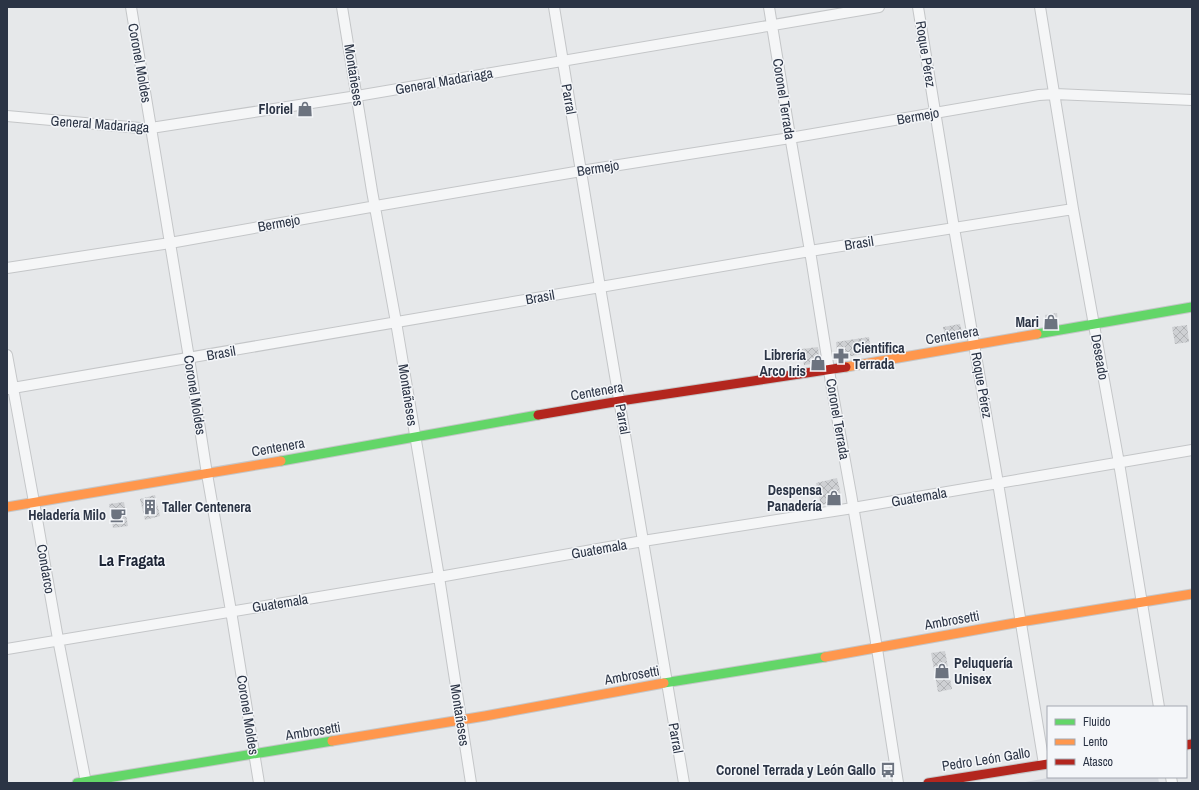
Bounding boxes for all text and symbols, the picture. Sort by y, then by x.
street label: Roque Pérez [912,19,940,89]
street label: Coronel Moldes [124,22,156,104]
street label: Montañeses [340,43,368,108]
street label: Coronel Terrada [769,57,799,142]
street label: General Madariaga [394,63,495,98]
street label: Parral [557,82,581,116]
place label: Floriel [259,100,293,118]
shop icon: Floriel [296,100,314,118]
street label: Bermejo [895,103,941,129]
street label: General Madariaga [50,112,151,136]
street label: Bermejo [575,156,621,180]
street label: Bermejo [256,210,302,236]
street label: Brasil [843,232,875,254]
street label: Brasil [524,286,556,308]
place label: Mari [1015,313,1039,331]
shop icon: Mari [1042,313,1060,331]
street label: Centenera [924,321,981,349]
street label: Deseado [1087,333,1113,381]
place label: Cientifica Terrada [853,339,905,373]
street label: Brasil [205,342,237,364]
place label: Librería Arco Iris [759,346,807,380]
pharmacy icon: Cientifica Terrada [832,347,850,365]
street label: Roque Pérez [967,350,997,420]
street label: Coronel Moldes [180,354,210,436]
shop icon: Librería Arco Iris [809,354,827,372]
street label: Montañeses [394,363,422,428]
street label: Centenera [569,377,626,405]
street label: Coronel Terrada [822,377,854,462]
street label: Parral [611,402,635,436]
street label: Centenera [250,433,307,461]
place label: Despensa Panadería [767,481,823,515]
street label: Guatemala [890,483,949,511]
shop icon: Despensa Panadería [825,489,843,507]
building icon: Taller Centenera [141,498,159,516]
place label: Taller Centenera [162,498,252,516]
place label: Heladería Milo [28,506,106,524]
cafe icon: Heladería Milo [109,506,127,524]
street label: Guatemala [570,535,629,563]
street label: Condarco [33,543,59,595]
district label: La Fragata [99,549,166,571]
street label: Guatemala [251,590,310,616]
street label: Ambrosetti [922,606,981,634]
place label: Peluquería Unisex [954,654,1013,688]
street label: Ambrosetti [602,661,661,689]
shop icon: Peluquería Unisex [933,662,951,680]
street label: Coronel Moldes [233,674,263,756]
street label: Montañeses [446,683,474,748]
legend [1047,706,1187,778]
text: Fluido [1083,714,1110,730]
street label: Ambrosetti [283,718,342,744]
street label: Parral [664,721,688,755]
text: Lento [1083,734,1108,750]
street label: Pedro León Gallo [940,743,1032,775]
text: Atasco [1082,754,1113,770]
place label: Coronel Terrada y León Gallo [716,761,876,779]
bus stop icon: Coronel Terrada y León Gallo [879,761,897,779]

